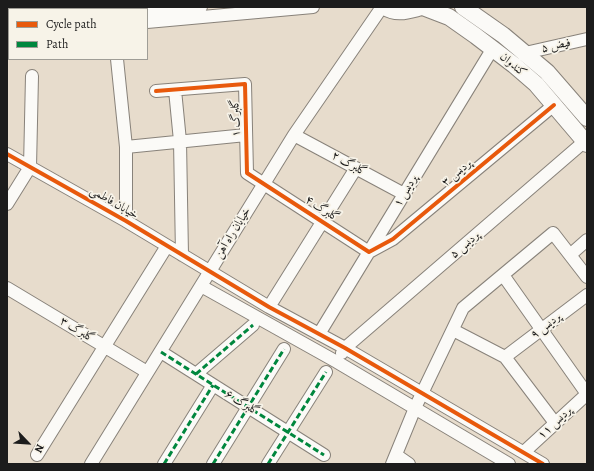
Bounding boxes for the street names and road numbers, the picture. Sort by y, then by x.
street label: فیض ۵ [540,36,572,56]
street label: کندوان [497,50,529,80]
street label: گلبرگ ۱ [228,99,244,137]
street label: گلبرگ ۲ [329,148,369,180]
street label: پردیس ۳ [439,156,475,190]
street label: پردیس ۱ [391,172,421,210]
street label: خیابان فاطمی [87,183,141,223]
street label: گلبرگ ۴ [302,193,342,225]
street label: خیابان راه آهن [212,205,254,261]
street label: پردیس ۵ [447,228,483,262]
street label: پردیس ۹ [528,310,564,342]
street label: گلبرگ ۳ [57,314,97,346]
street label: گلبرگ ۶ [222,387,262,419]
street label: پردیس ۱۱ [535,404,575,442]

